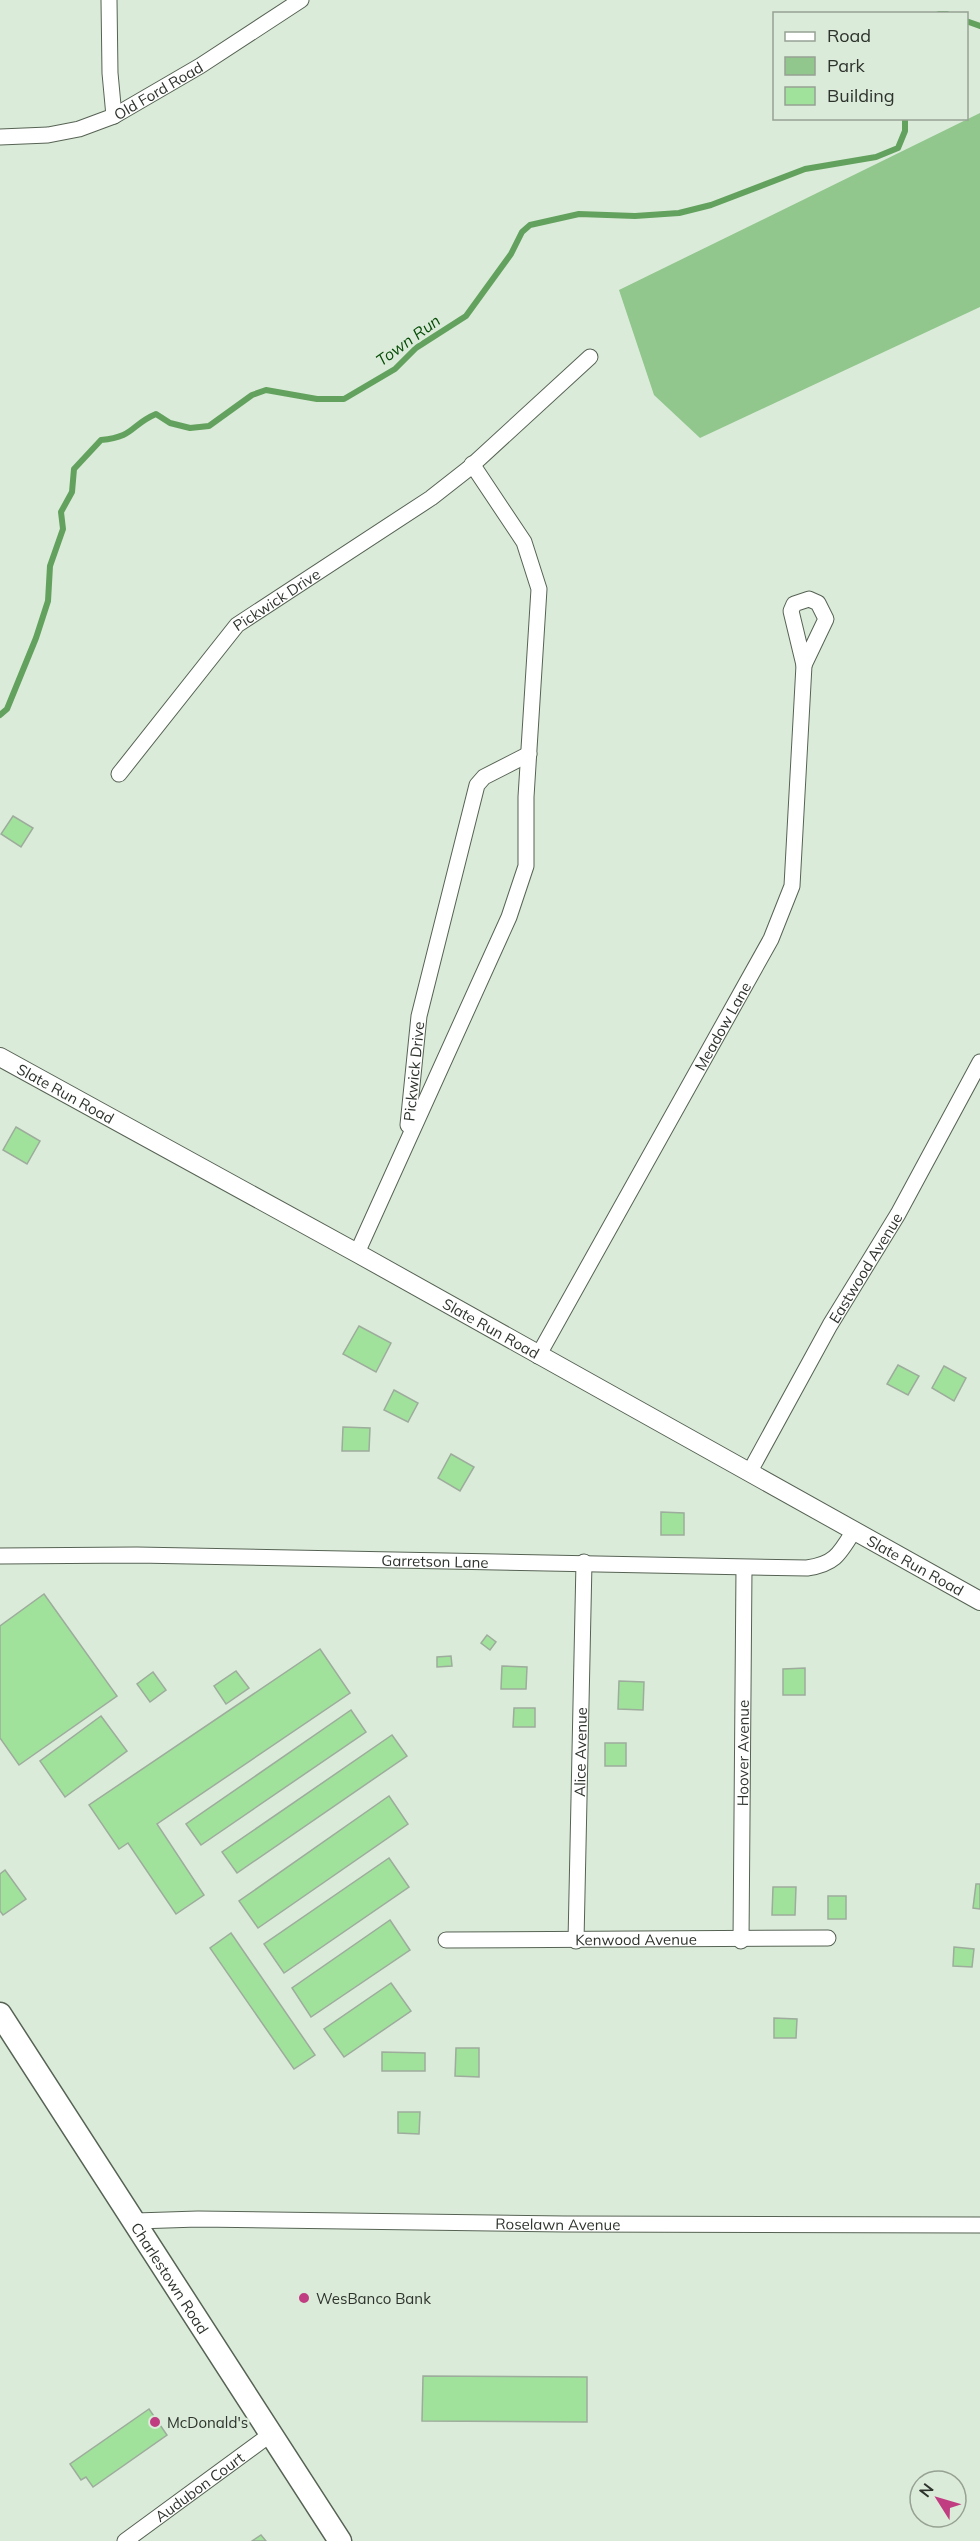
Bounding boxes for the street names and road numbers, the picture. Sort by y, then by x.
street label: Old Ford Road [110,57,206,124]
street label: Pickwick Drive [229,564,323,635]
street label: Meadow Lane [690,978,755,1074]
street label: Pickwick Drive [399,1020,428,1122]
street label: Slate Run Road [14,1059,118,1127]
street label: Eastwood Avenue [824,1209,906,1326]
street label: Slate Run Road [440,1293,543,1363]
street label: Slate Run Road [864,1530,967,1600]
street label: Garretson Lane [381,1550,489,1571]
street label: Hoover Avenue [733,1700,752,1806]
street label: Alice Avenue [570,1707,590,1797]
street label: Kenwood Avenue [575,1929,697,1949]
street label: Roselawn Avenue [495,2214,620,2234]
street label: Charlestown Road [127,2219,213,2337]
street label: Audubon Court [151,2448,247,2526]

